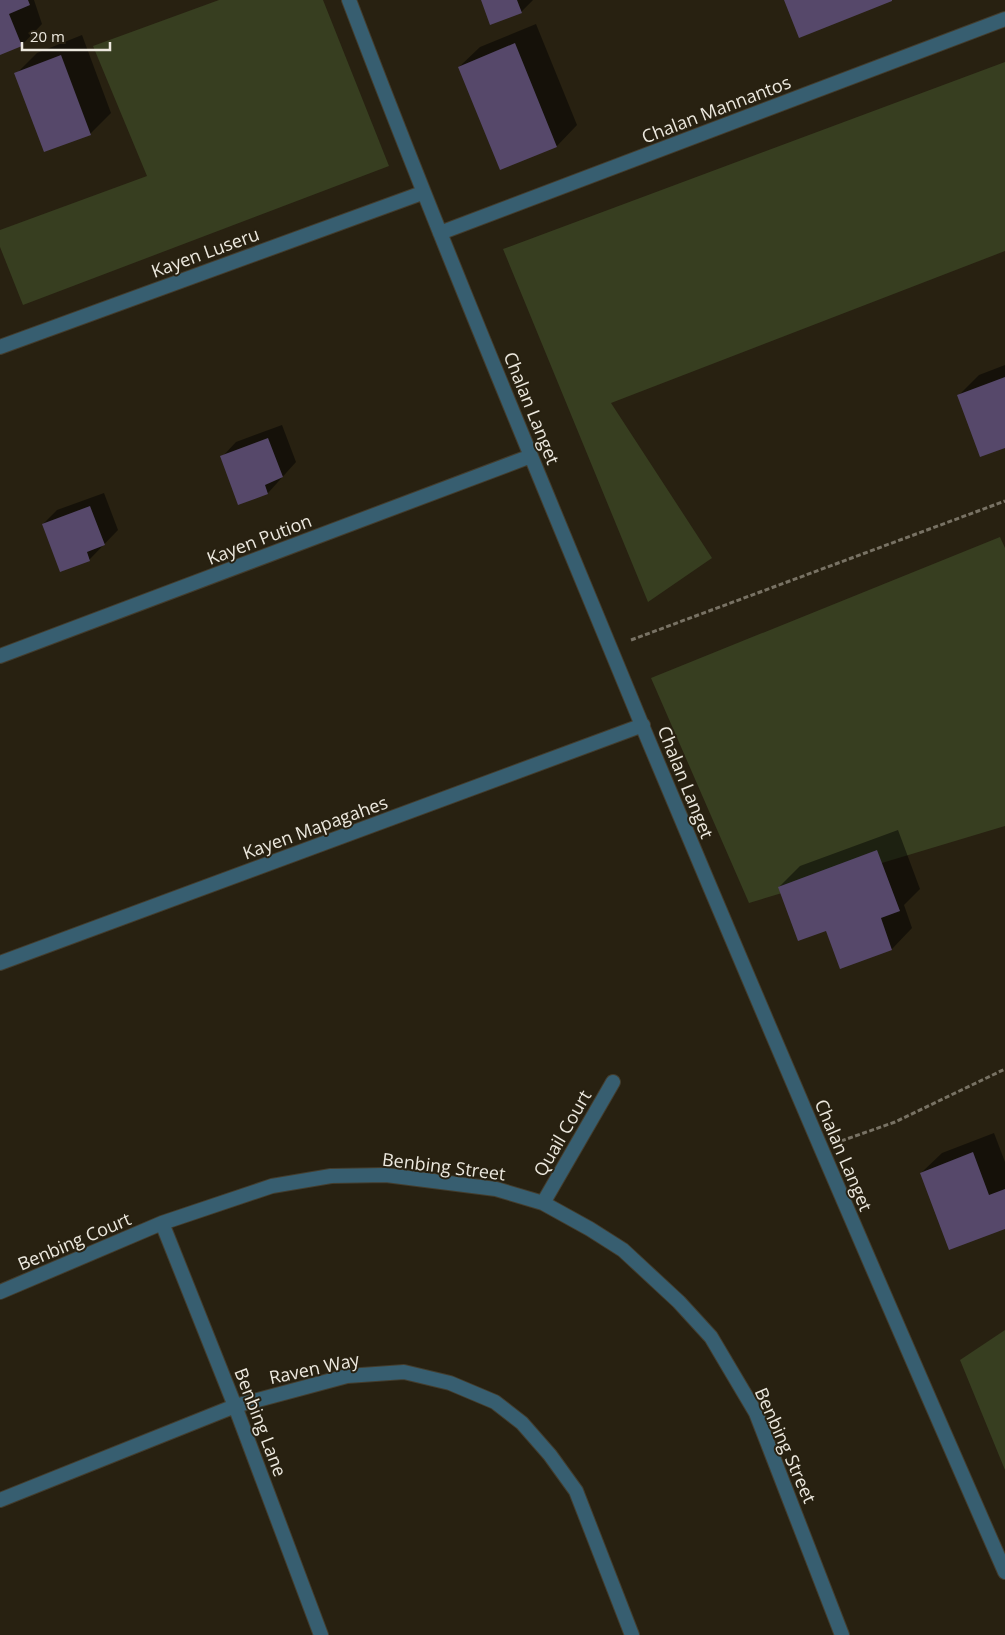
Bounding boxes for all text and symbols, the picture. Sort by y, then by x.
scale bar [22,20,110,52]
text: 20 m [30,26,65,46]
street label: Chalan Mannantos [638,70,794,148]
street label: Kayen Luseru [148,221,262,283]
street label: Chalan Langet [499,348,565,468]
street label: Kayen Pution [203,508,315,570]
street label: Chalan Langet [653,722,719,842]
street label: Kayen Mapagahes [239,790,391,864]
street label: Quail Court [528,1086,596,1180]
street label: Chalan Langet [810,1095,878,1215]
street label: Benbing Street [381,1147,507,1185]
street label: Benbing Court [14,1206,134,1276]
street label: Raven Way [267,1347,362,1389]
street label: Benbing Lane [229,1364,293,1480]
street label: Benbing Street [750,1383,822,1507]

